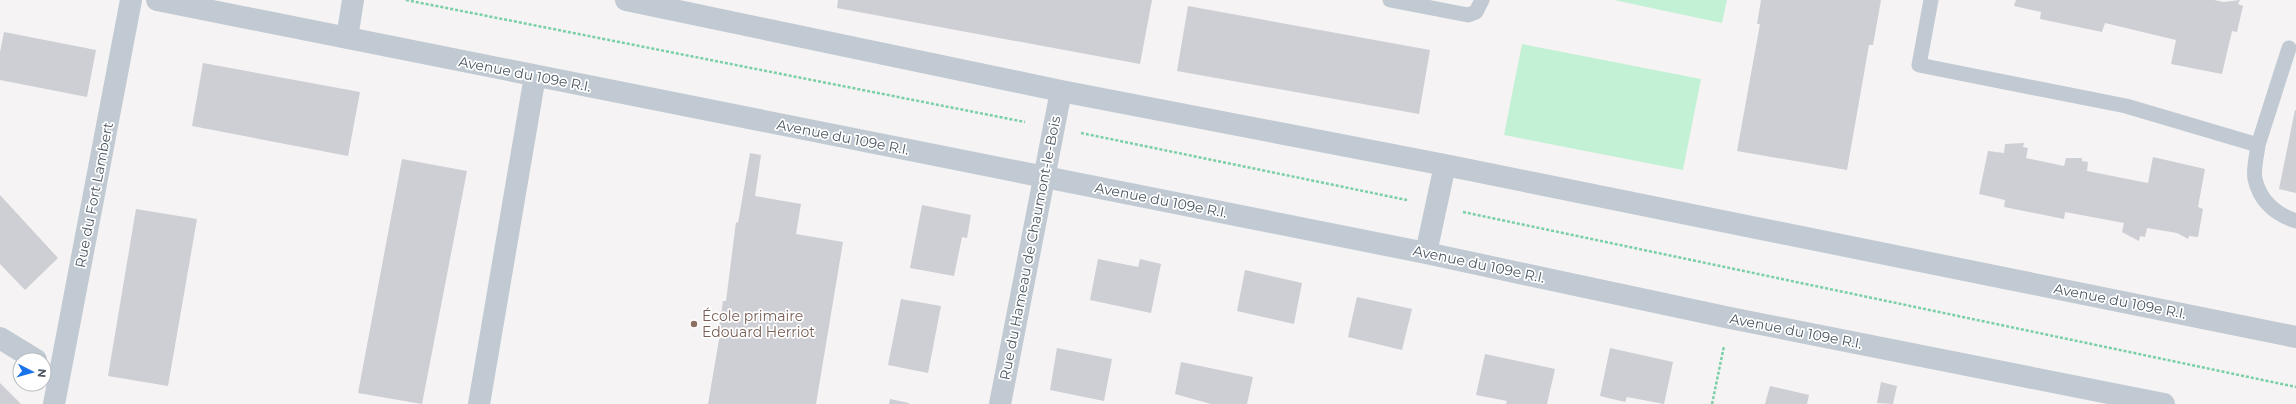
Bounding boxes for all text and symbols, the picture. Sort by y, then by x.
street label: Avenue du 109e R.I. [457,52,593,96]
street label: Rue du Hameau de Chaumont-le-Bois [996,114,1064,382]
street label: Avenue du 109e R.I. [775,115,911,159]
street label: Rue du Fort Lambert [71,121,117,269]
street label: Avenue du 109e R.I. [1093,178,1229,222]
street label: Avenue du 109e R.I. [1411,241,1547,287]
street label: Avenue du 109e R.I. [2052,279,2188,323]
place label: École primaire Edouard Herriot [702,307,815,341]
street label: Avenue du 109e R.I. [1728,309,1864,353]
marker: École primaire Edouard Herriot [689,319,699,329]
north arrow [12,352,52,392]
text: N [35,368,49,378]

